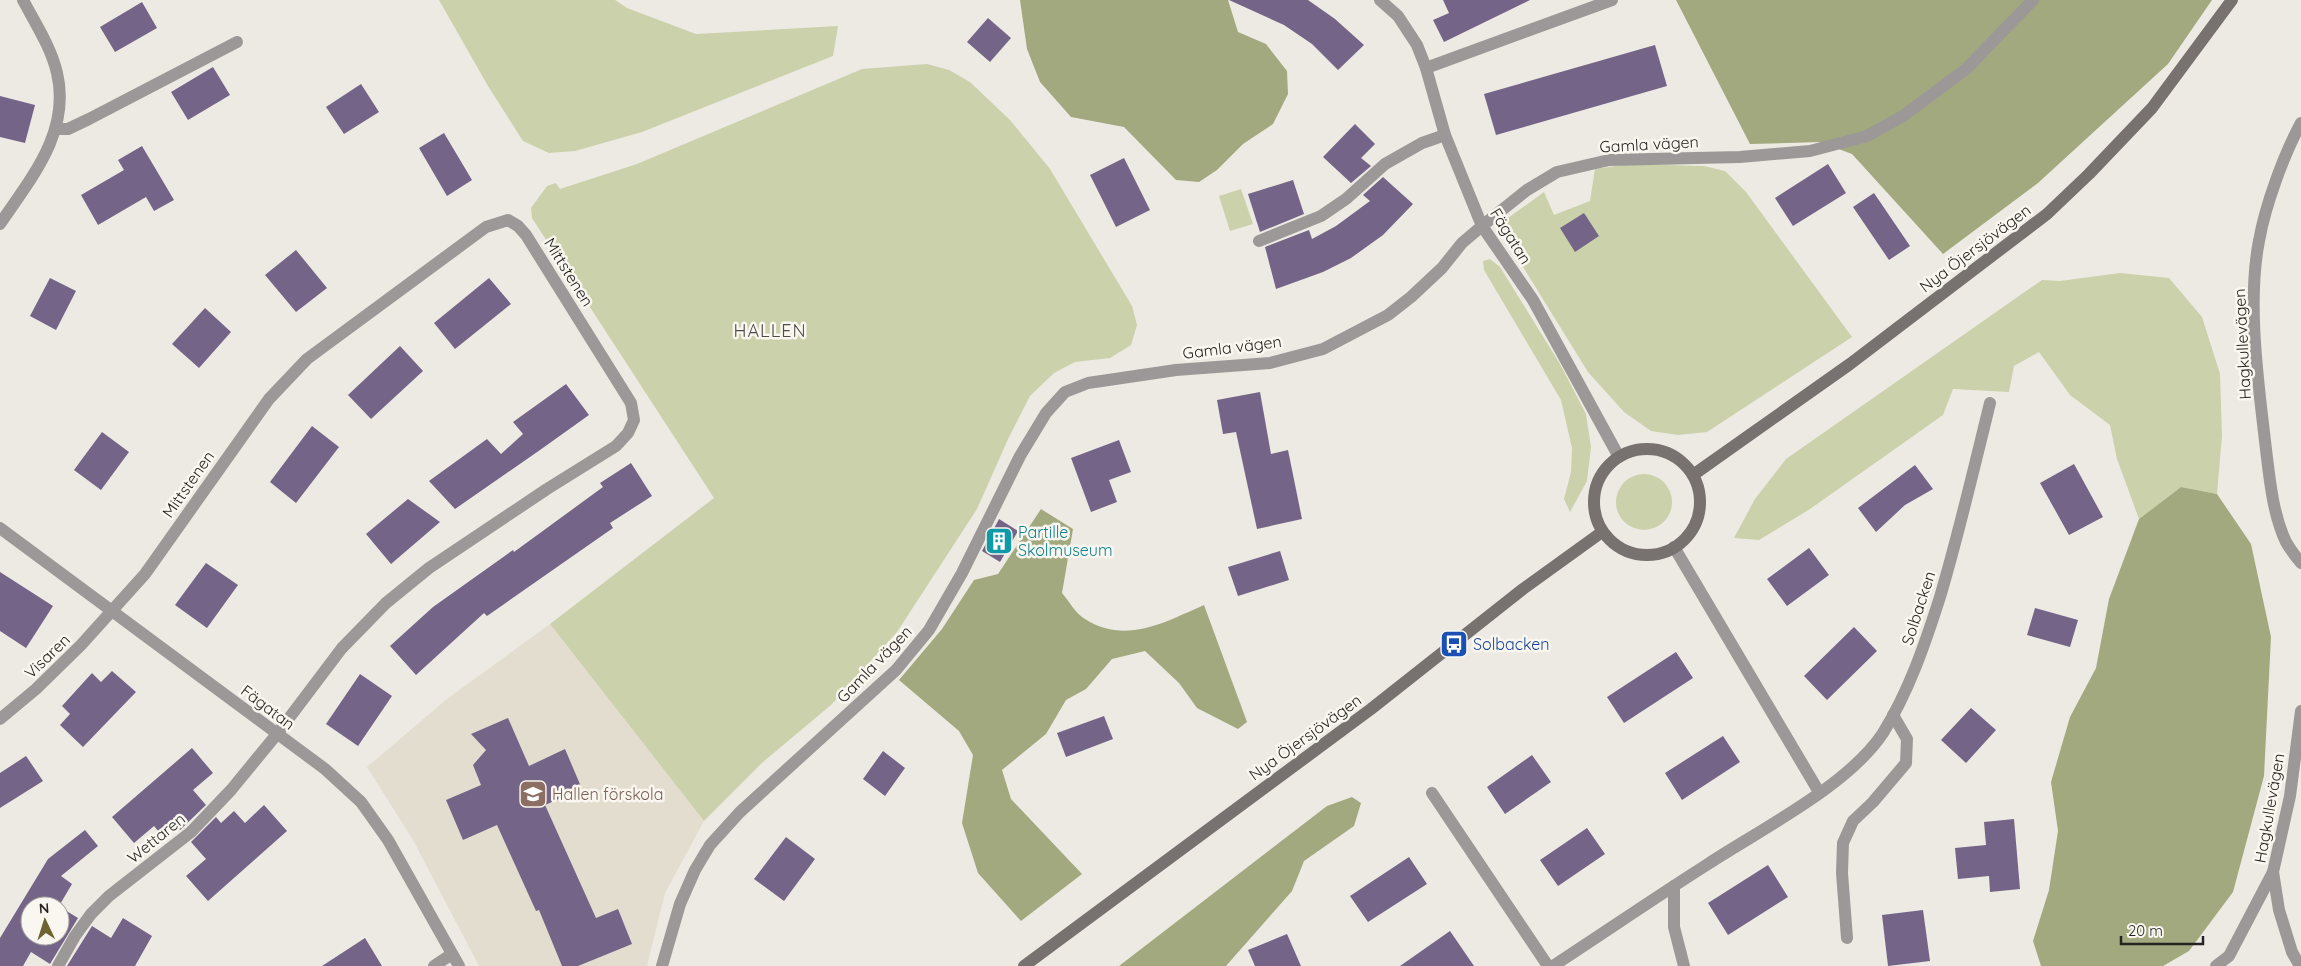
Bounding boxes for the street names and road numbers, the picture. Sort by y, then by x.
street label: Gamla vägen [1599,131,1699,157]
street label: Nya Öjersjövägen [1915,200,2035,296]
street label: Fägatan [1486,204,1536,268]
street label: Mittstenen [540,234,598,310]
street label: Hagkullevägen [2229,288,2255,400]
street label: Gamla vägen [1181,331,1283,363]
street label: Mittstenen [158,447,218,521]
street label: Solbacken [1897,569,1939,647]
street label: Gamla vägen [832,621,916,707]
street label: Visaren [20,630,74,682]
street label: Fägatan [237,680,299,734]
street label: Nya Öjersjövägen [1245,690,1365,784]
street label: Hagkullevägen [2250,752,2288,864]
street label: Wettaren [123,809,189,867]

